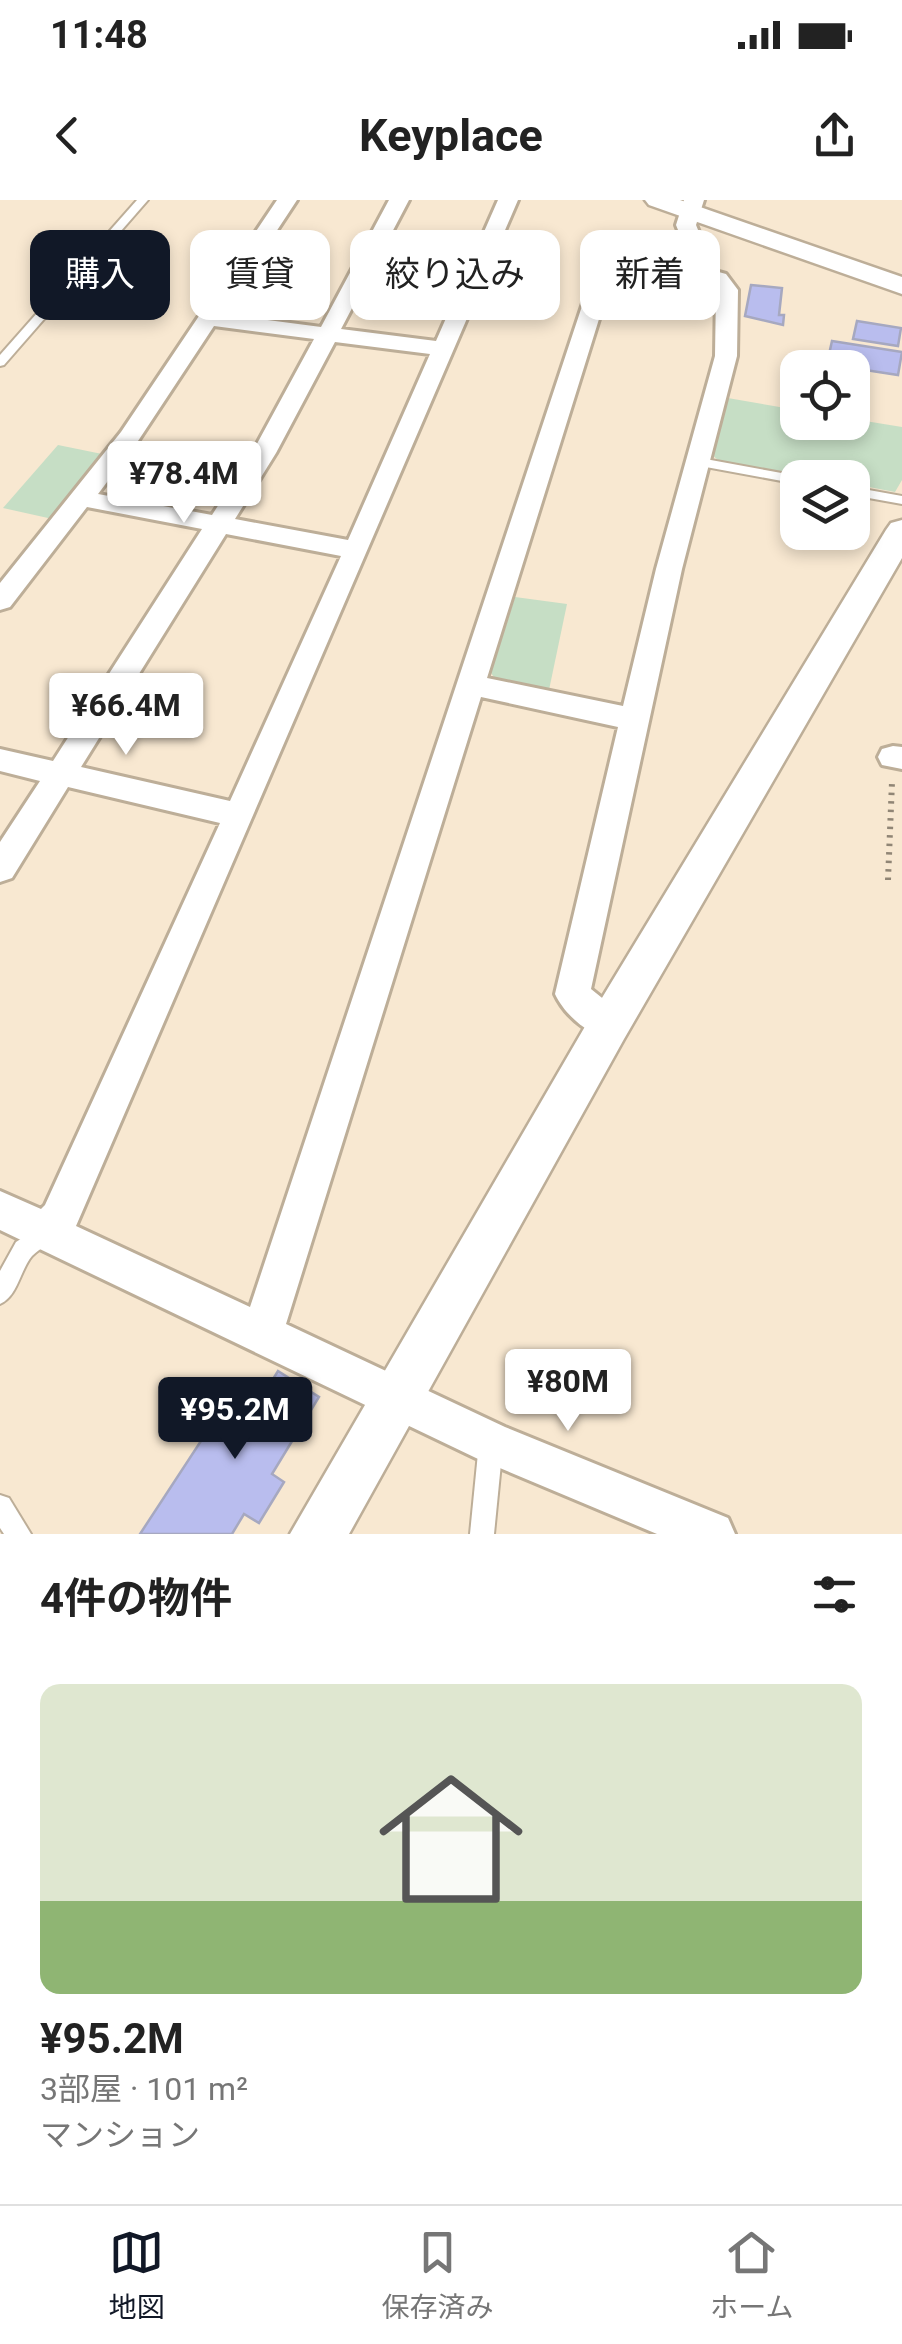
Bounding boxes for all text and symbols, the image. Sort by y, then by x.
text: 11:48 [50,13,148,57]
icon: back [40,108,95,163]
icon: share [807,108,862,163]
text: Keyplace [359,109,543,162]
chip: 購入 [30,230,170,320]
chip: 賃貸 [190,230,330,320]
chip: 絞り込み [350,230,560,320]
chip: 新着 [580,230,720,320]
map controls [780,350,870,550]
button: locate [780,350,870,440]
pin: ¥78.4M [103,441,265,526]
text: ¥78.4M [129,454,239,492]
button: layers [780,460,870,550]
pin: ¥66.4M [45,673,207,758]
text: ¥66.4M [71,686,181,724]
pin: ¥80M [509,1349,627,1434]
text: ¥80M [527,1362,609,1400]
pin: ¥95.2M [154,1377,316,1462]
text: ¥95.2M [180,1390,290,1428]
icon: filters [807,1567,862,1622]
text: 4件の物件 [40,1574,232,1623]
icon: home [361,1749,541,1929]
text: ¥95.2M [40,2014,184,2063]
text: 3部屋 · 101 m² [40,2070,248,2108]
text: マンション [40,2116,200,2154]
tab: 地図 [108,2225,164,2325]
tab: 保存済み [381,2225,493,2325]
tab: ホーム [710,2225,794,2325]

